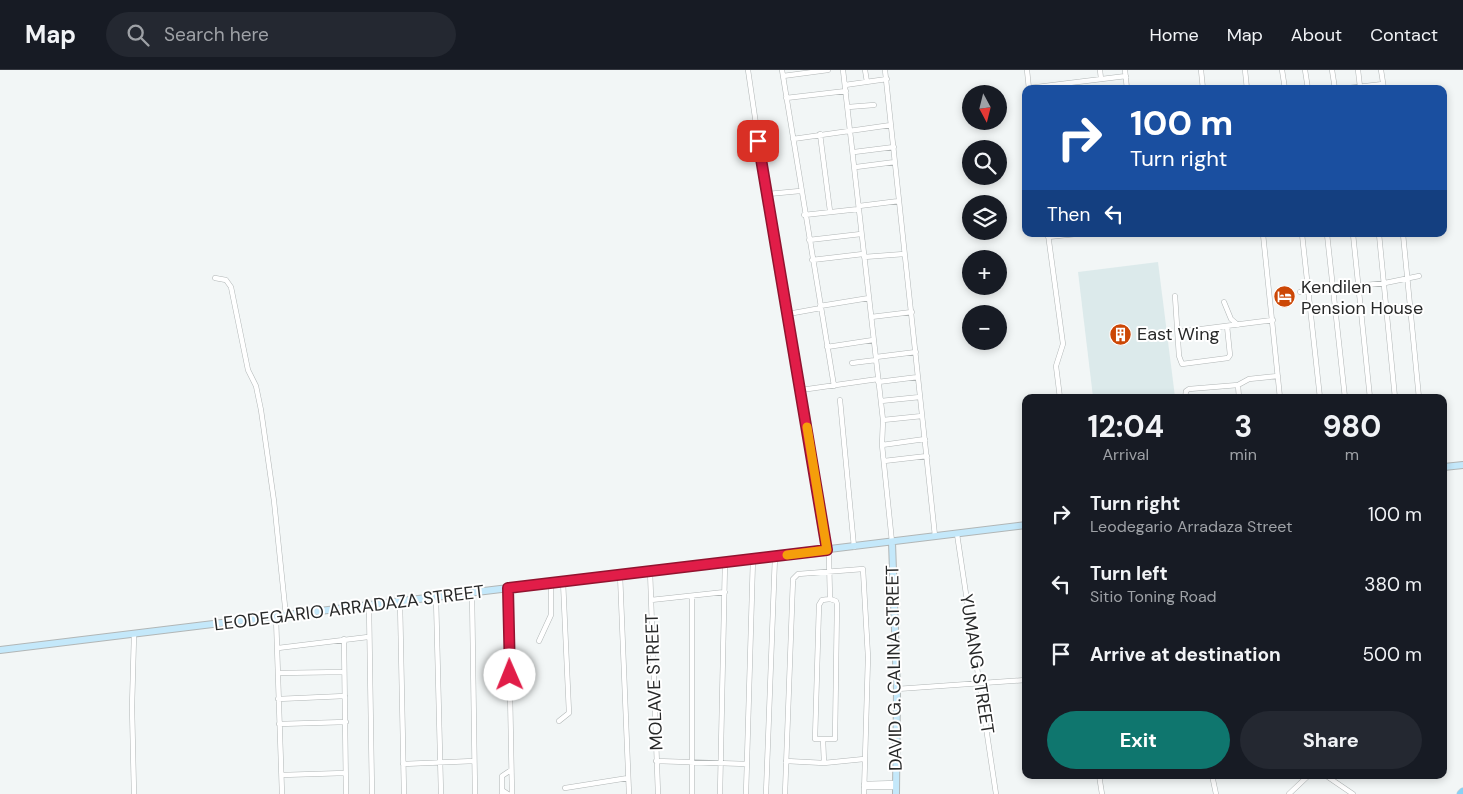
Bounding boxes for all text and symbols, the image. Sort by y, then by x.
search box [106,12,456,57]
text: Map [25,19,76,50]
icon: search [124,21,152,49]
text: Search here [164,22,269,47]
text: Home [1149,23,1199,47]
text: Map [1227,23,1263,47]
text: About [1291,23,1342,47]
text: Contact [1370,23,1438,47]
north arrow [962,85,1008,130]
map controls [962,85,1007,350]
text: 100 m [1130,100,1233,146]
icon: right [1047,105,1112,170]
pin [737,120,779,162]
icon: arrive [744,127,772,155]
button: search [962,140,1007,185]
text: Turn right [1130,144,1227,173]
button: layers [962,195,1007,240]
icon: left [1100,200,1128,228]
text: Then [1047,202,1090,227]
button: + [962,250,1007,295]
place label: Kendilen Pension House [1301,275,1423,320]
hotel icon: Kendilen Pension House [1273,285,1297,309]
button: − [962,305,1007,350]
building icon: East Wing [1109,322,1133,346]
place label: East Wing [1137,322,1220,346]
text: 12:04 [1088,407,1164,446]
text: 3 [1234,407,1252,446]
text: 980 [1322,407,1381,446]
text: Arrival [1103,444,1149,465]
text: min [1230,444,1257,465]
text: m [1345,444,1359,465]
text: Turn right [1090,491,1180,516]
icon: right [1047,500,1075,528]
text: 100 m [1368,502,1422,527]
text: Leodegario Arradaza Street [1090,516,1292,537]
text: Turn left [1090,561,1168,586]
street label: DAVID G. CALINA STREET [880,565,908,771]
icon: left [1047,570,1075,598]
text: 380 m [1364,572,1422,597]
street label: LEODEGARIO ARRADAZA STREET [213,580,485,636]
text: Sitio Toning Road [1090,586,1217,607]
street label: YUMANG STREET [954,592,1000,736]
street label: MOLAVE STREET [640,613,668,751]
icon: arrive [1047,640,1075,668]
text: Arrive at destination [1090,642,1281,667]
text: 500 m [1362,642,1422,667]
position arrow [483,648,535,700]
button: Exit [1047,711,1230,769]
button: Share [1240,711,1422,769]

